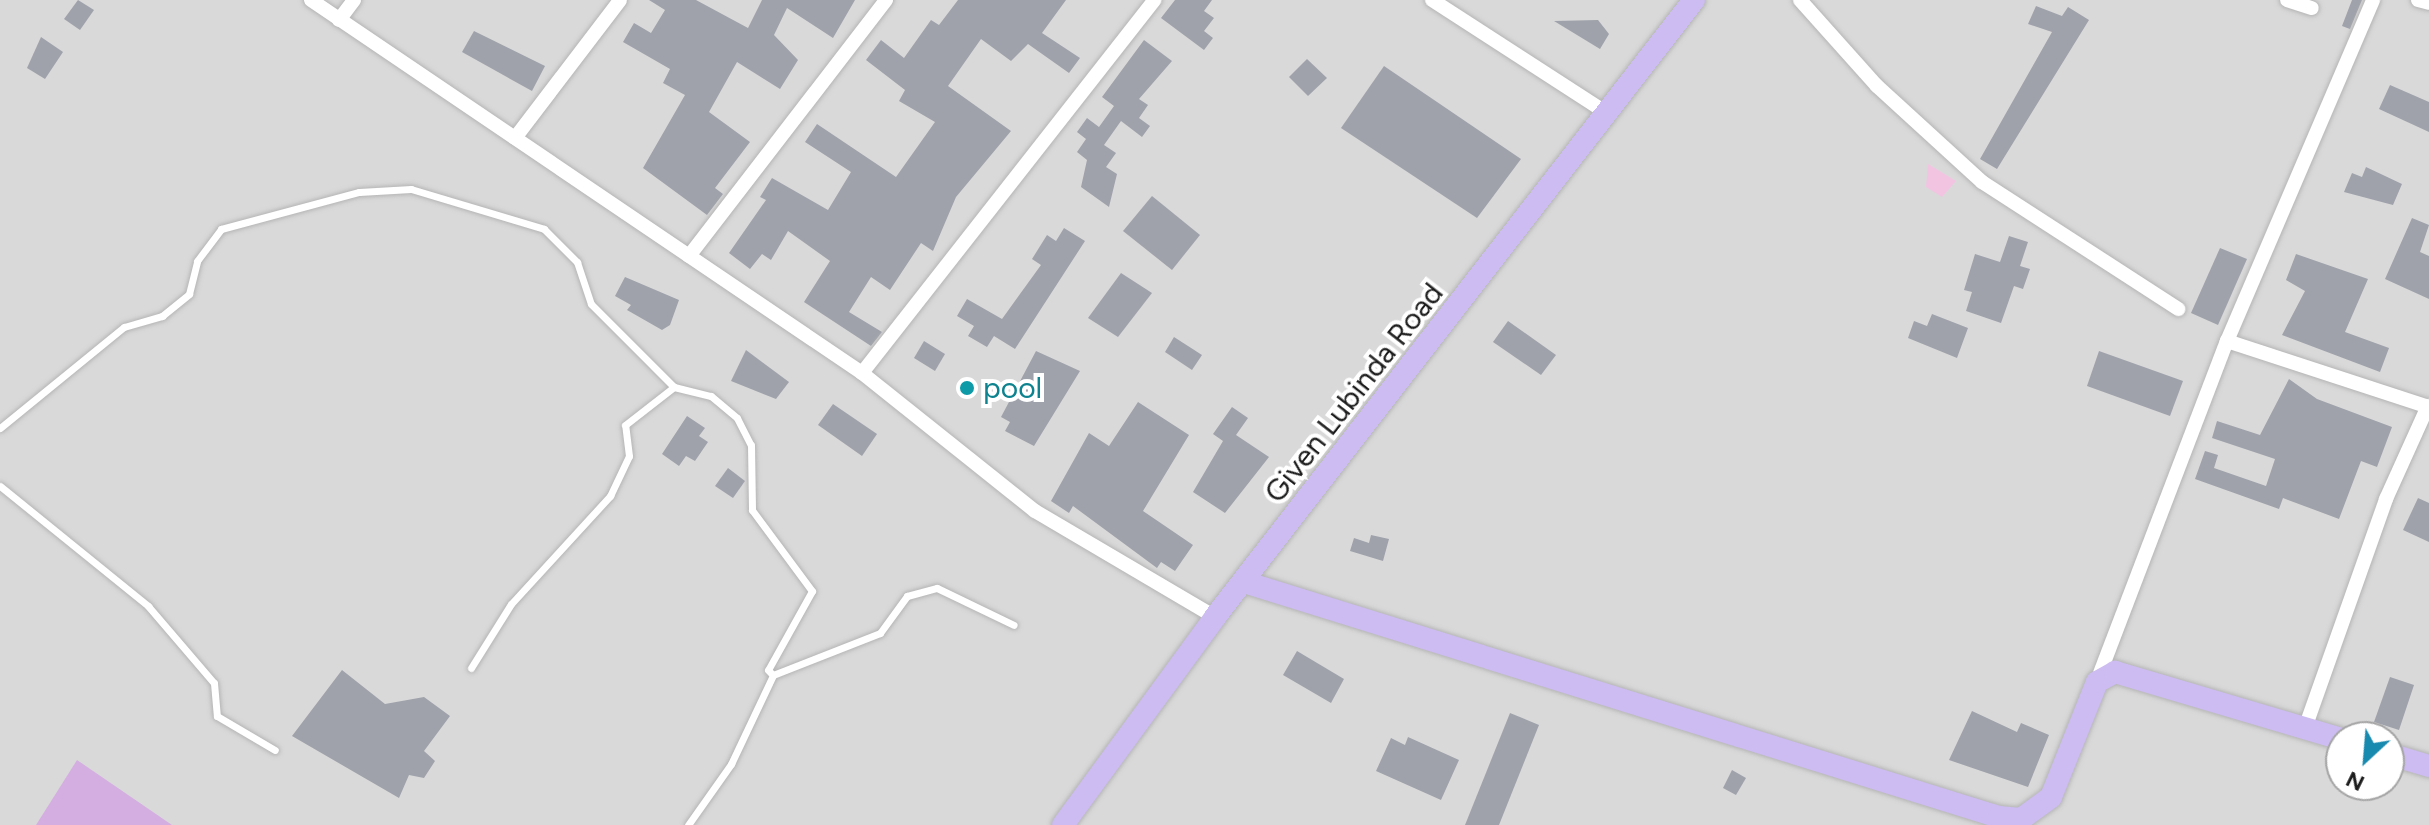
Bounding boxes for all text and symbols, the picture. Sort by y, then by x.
street label: Given Lubinda Road [1257,276,1451,510]
place label: pool [983,370,1042,406]
marker: pool [958,379,976,397]
north arrow [2325,721,2405,801]
text: N [2342,765,2369,797]

